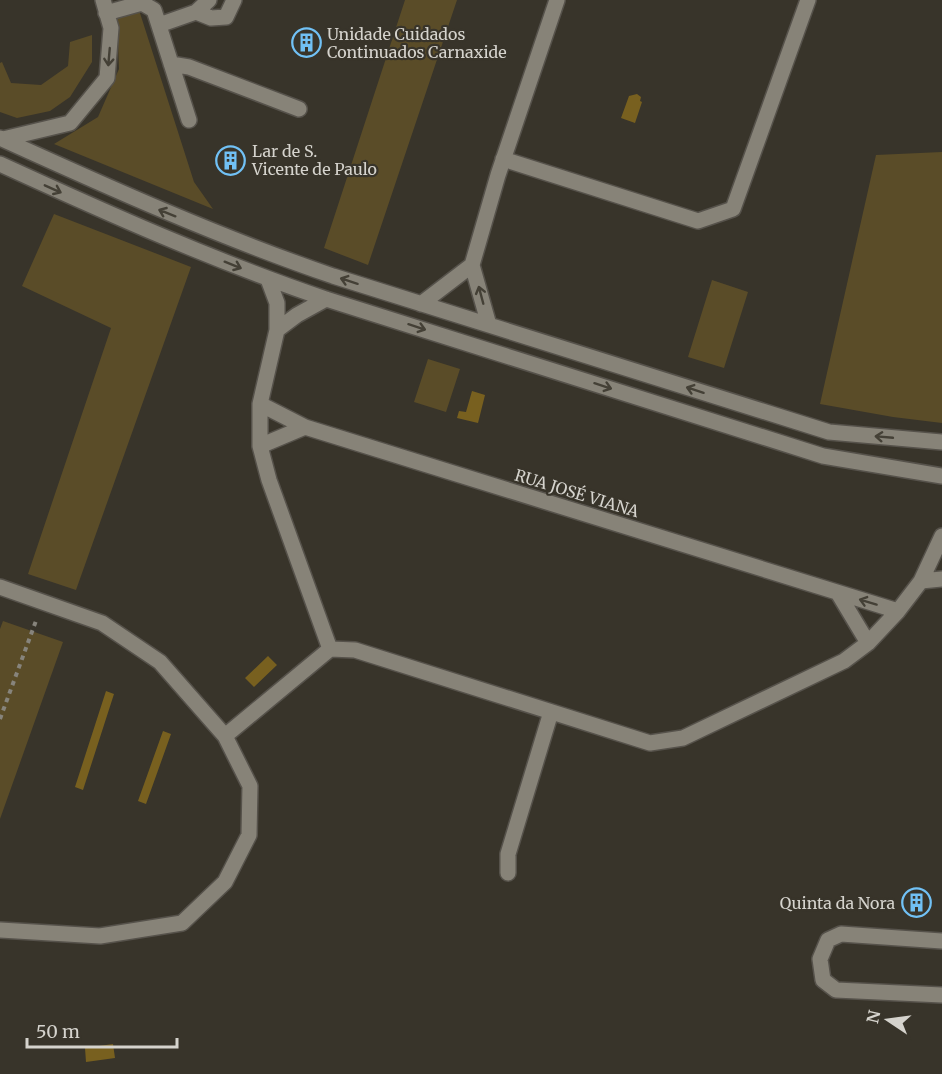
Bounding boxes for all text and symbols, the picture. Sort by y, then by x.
place label: Unidade Cuidados Continuados Carnaxide [327,24,507,62]
building icon: Unidade Cuidados Continuados Carnaxide [290,27,322,59]
one-way arrow [103,47,114,67]
place label: Lar de S. Vicente de Paulo [251,141,377,179]
building icon: Lar de S. Vicente de Paulo [215,144,247,176]
one-way arrow [44,183,62,195]
one-way arrow [158,207,176,218]
one-way arrow [223,260,241,271]
one-way arrow [340,275,359,286]
one-way arrow [474,286,486,305]
one-way arrow [407,323,426,334]
one-way arrow [593,381,612,392]
one-way arrow [686,384,705,395]
one-way arrow [874,431,894,442]
street label: RUA JOSÉ VIANA [512,465,642,522]
one-way arrow [859,596,878,607]
building icon: Quinta da Nora [900,887,932,919]
place label: Quinta da Nora [780,893,895,913]
north arrow [858,990,918,1050]
text: N [862,1008,885,1025]
scale bar [27,1011,177,1049]
text: 50 m [36,1020,80,1043]

